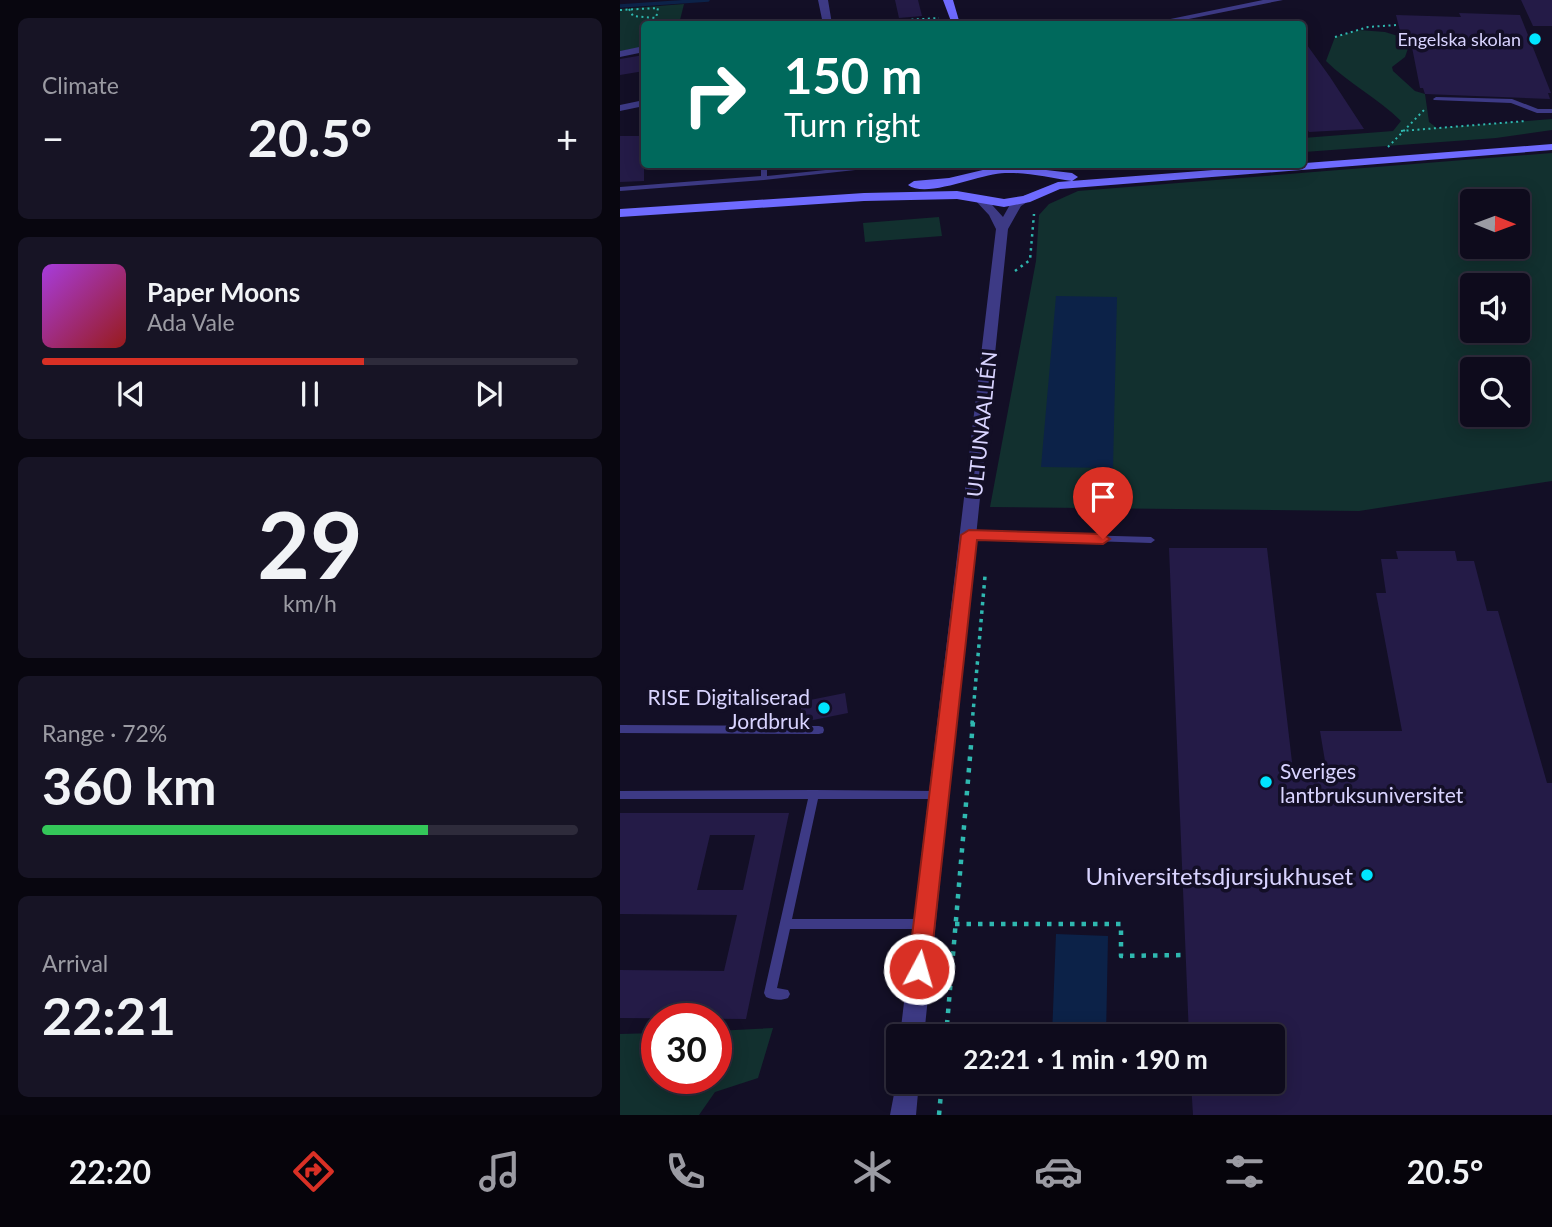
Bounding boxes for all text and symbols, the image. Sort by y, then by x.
place label: Engelska skolan [1397,28,1521,50]
marker: Engelska skolan [1527,31,1543,47]
text: 150 m [784,46,922,104]
icon: right [669,49,760,140]
text: Climate [42,71,119,99]
text: Turn right [784,105,920,144]
text: 20.5° [248,106,372,168]
text: − [42,115,64,161]
text: + [556,115,578,161]
north arrow [1460,189,1530,259]
map controls [1460,189,1530,427]
button: sound [1460,273,1530,343]
text: Paper Moons [147,276,300,308]
text: Ada Vale [147,308,235,336]
street label: ULTUNAALLÉN [961,350,1001,498]
button: search [1460,357,1530,427]
icon: previous [112,375,150,413]
icon: pause [291,375,329,413]
icon: next [470,375,508,413]
pin [1073,467,1133,539]
icon: arrive [1084,478,1122,516]
text: 29 [257,489,363,598]
text: km/h [283,589,337,617]
place label: RISE Digitaliserad Jordbruk [647,684,810,733]
marker: RISE Digitaliserad Jordbruk [816,700,832,716]
text: Range · 72% [42,719,167,747]
text: 360 km [42,754,216,816]
place label: Sveriges lantbruksuniversitet [1280,758,1464,807]
marker: Sveriges lantbruksuniversitet [1258,774,1274,790]
place label: Universitetsdjursjukhuset [1086,861,1353,890]
marker: Universitetsdjursjukhuset [1359,867,1375,883]
position arrow [882,932,956,1006]
text: Arrival [42,949,108,977]
text: 22:21 [42,984,176,1046]
speed limit sign: 30 [641,1003,732,1094]
text: 22:21 · 1 min · 190 m [963,1043,1208,1075]
icon: directions [289,1147,338,1196]
icon: music [475,1147,524,1196]
icon: phone [661,1147,710,1196]
icon: climate [848,1147,897,1196]
icon: car [1034,1147,1083,1196]
icon: filters [1220,1147,1269,1196]
text: 22:20 [69,1152,151,1191]
text: 20.5° [1407,1152,1483,1191]

